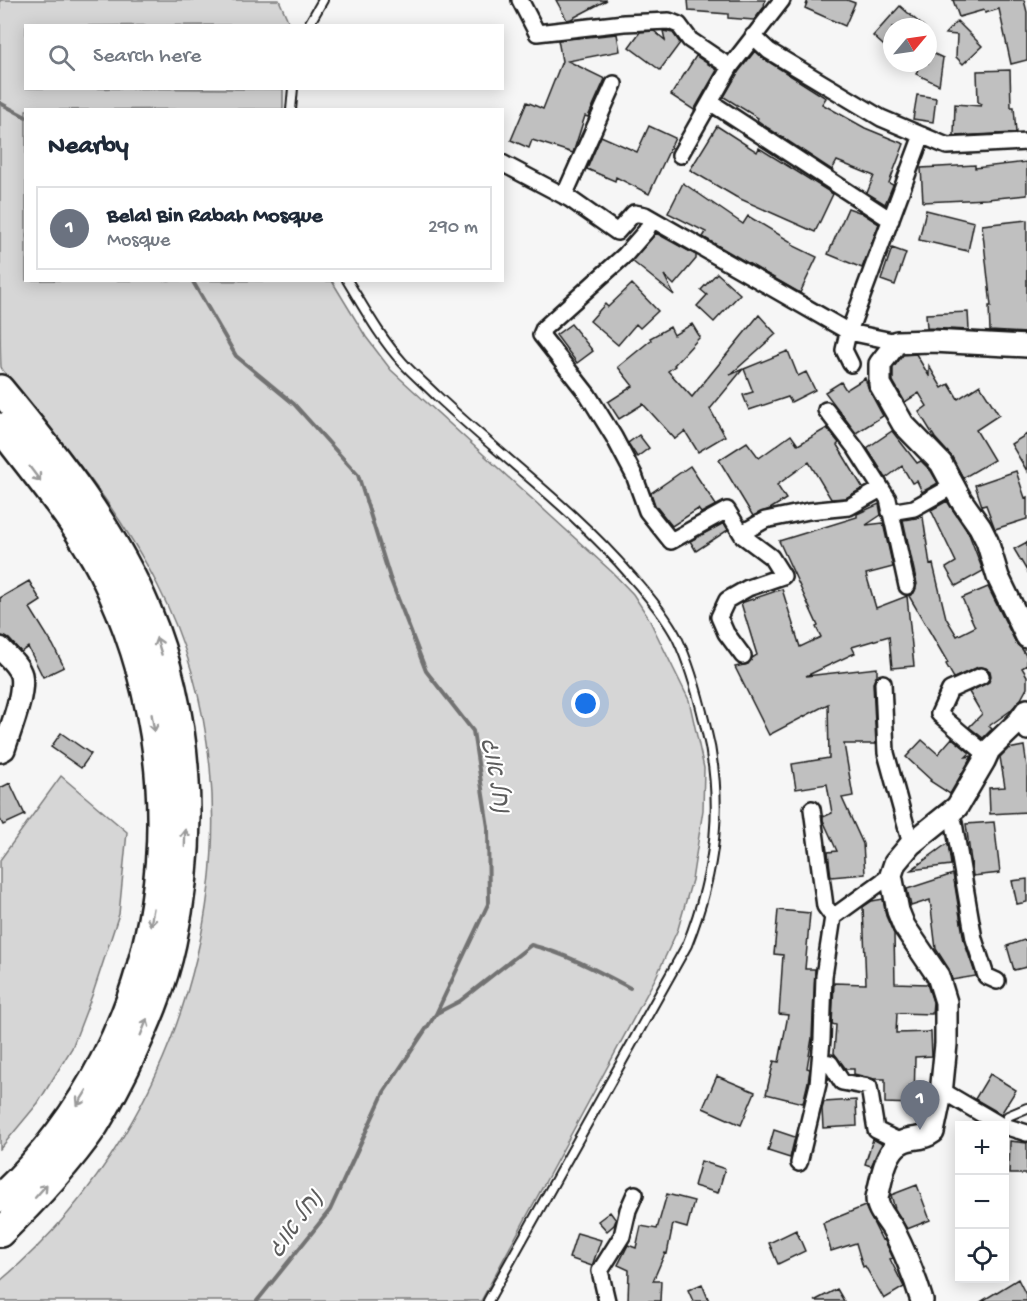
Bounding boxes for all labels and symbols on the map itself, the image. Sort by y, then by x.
north arrow [883,18,937,72]
one-way arrow [29,465,41,481]
one-way arrow [153,637,164,656]
your location [571,689,600,718]
one-way arrow [147,713,158,733]
water label: נחל אוג [473,736,516,817]
one-way arrow [179,828,190,848]
one-way arrow [146,907,157,926]
one-way arrow [139,1018,150,1037]
pin: 1 [900,1080,940,1130]
one-way arrow [76,1089,88,1106]
one-way arrow [34,1184,48,1199]
water label: נחל אוג [262,1184,332,1264]

